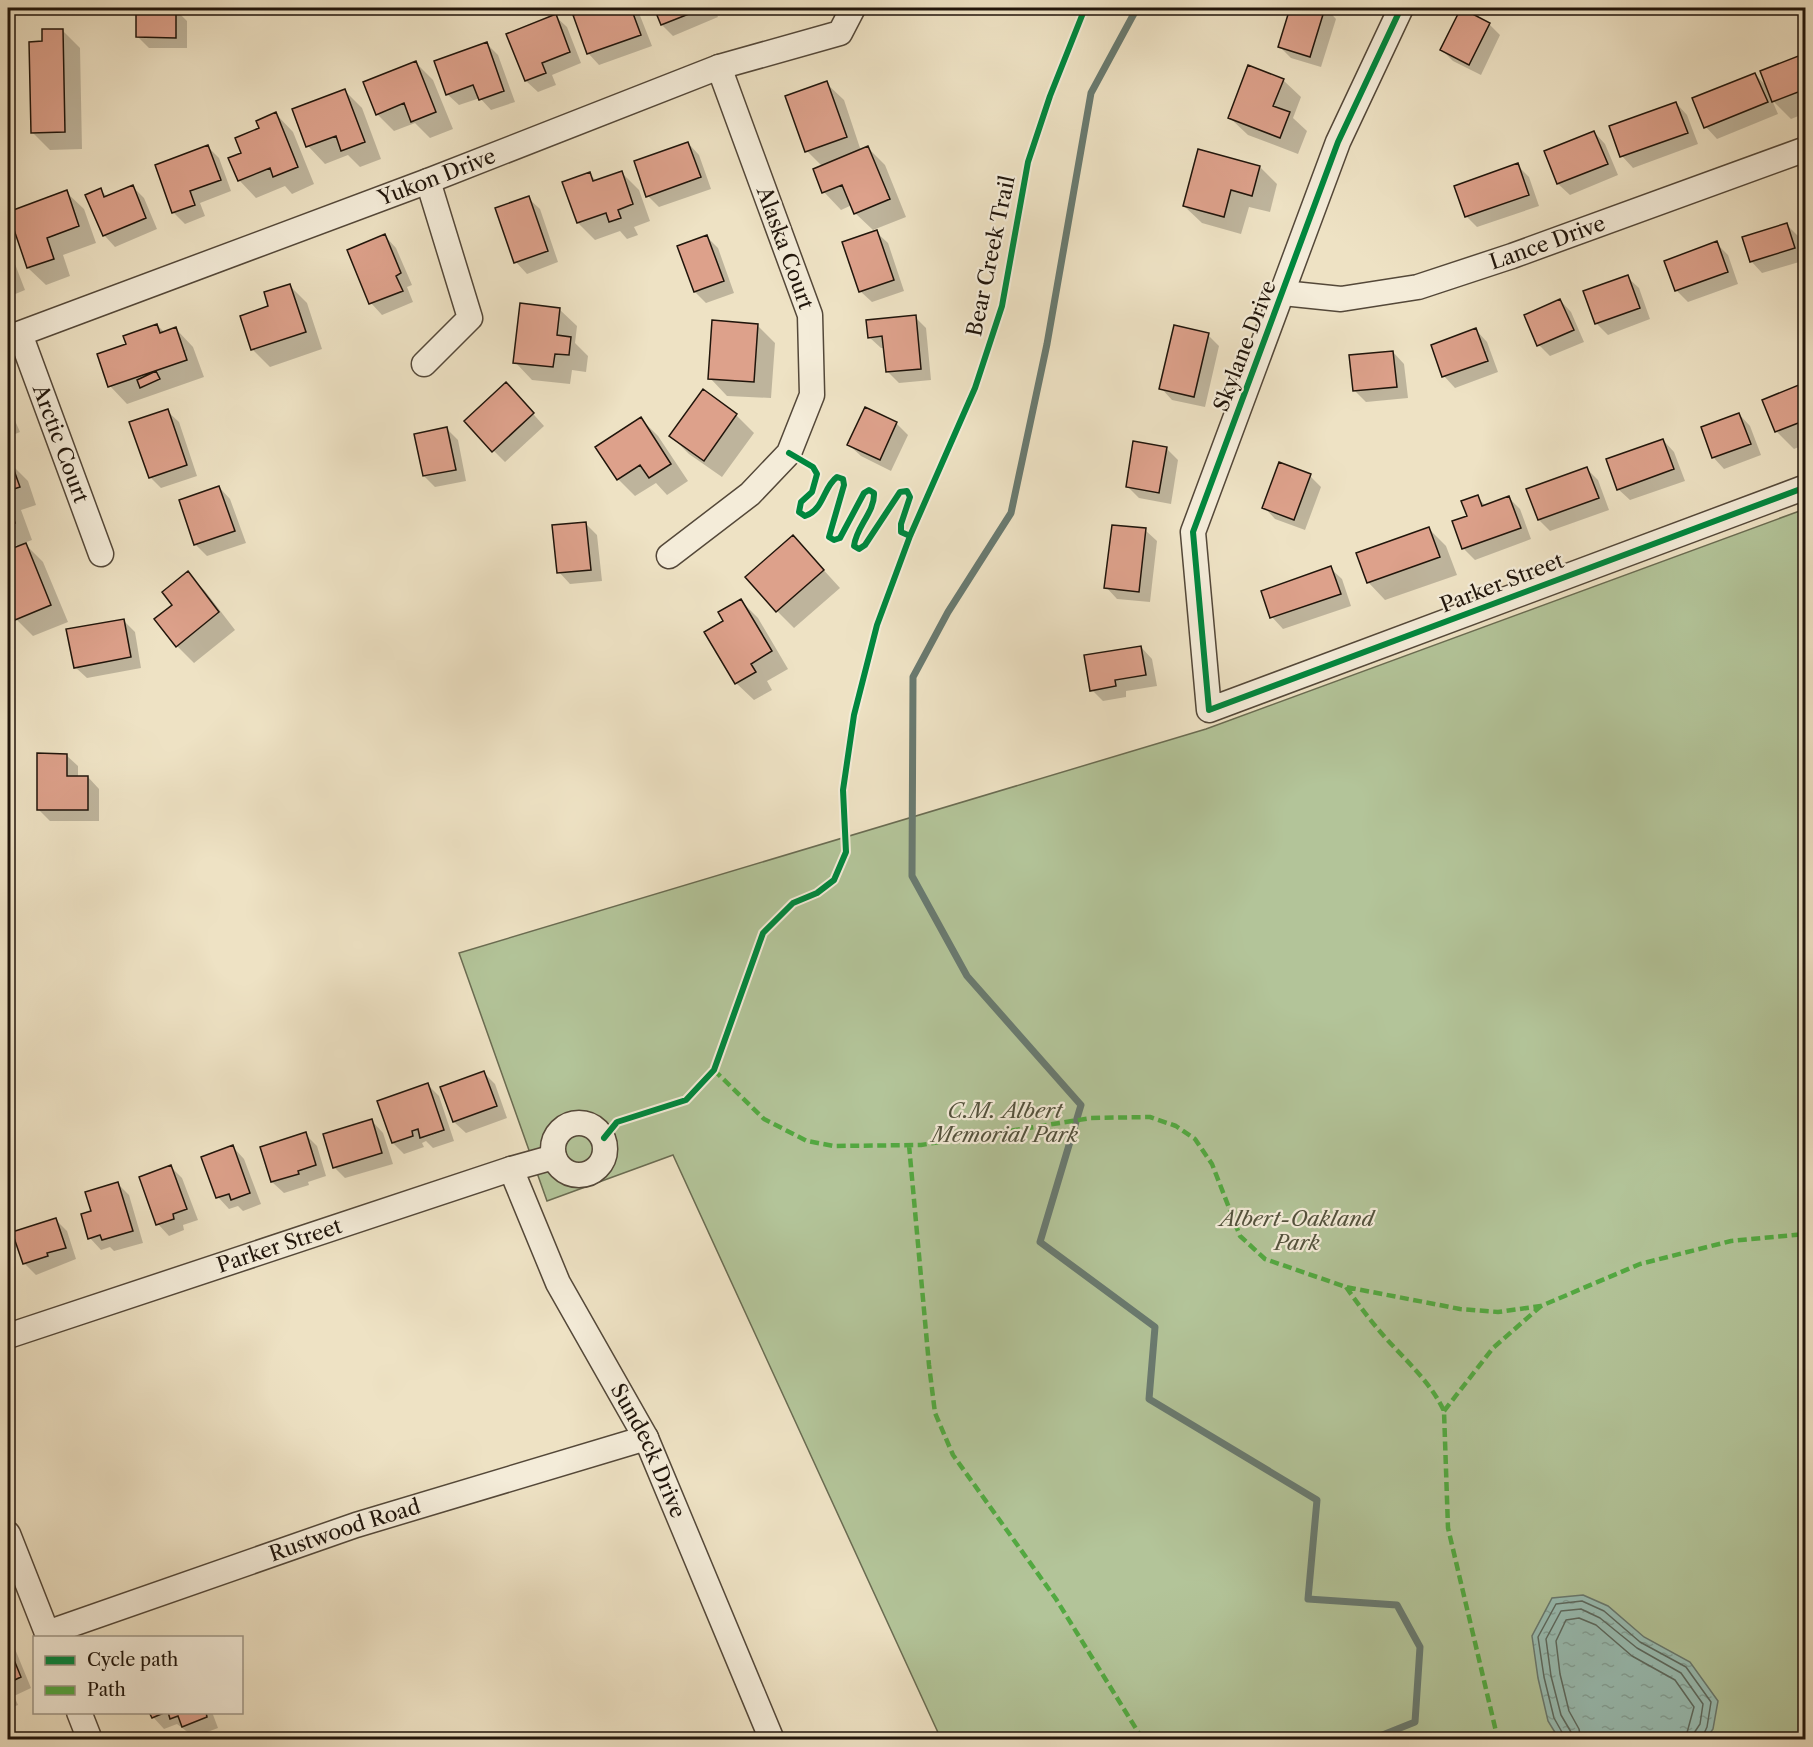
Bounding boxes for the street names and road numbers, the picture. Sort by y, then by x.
street label: Yukon Drive [374,143,499,211]
street label: Bear Creek Trail [961,173,1020,338]
street label: Alaska Court [751,182,819,313]
street label: Lance Drive [1486,210,1608,275]
street label: Skylane Drive [1208,277,1281,415]
street label: Arctic Court [27,380,94,507]
street label: Parker Street [1437,547,1568,618]
street label: Parker Street [214,1213,346,1278]
street label: Sundeck Drive [606,1379,691,1522]
street label: Rustwood Road [266,1493,423,1566]

